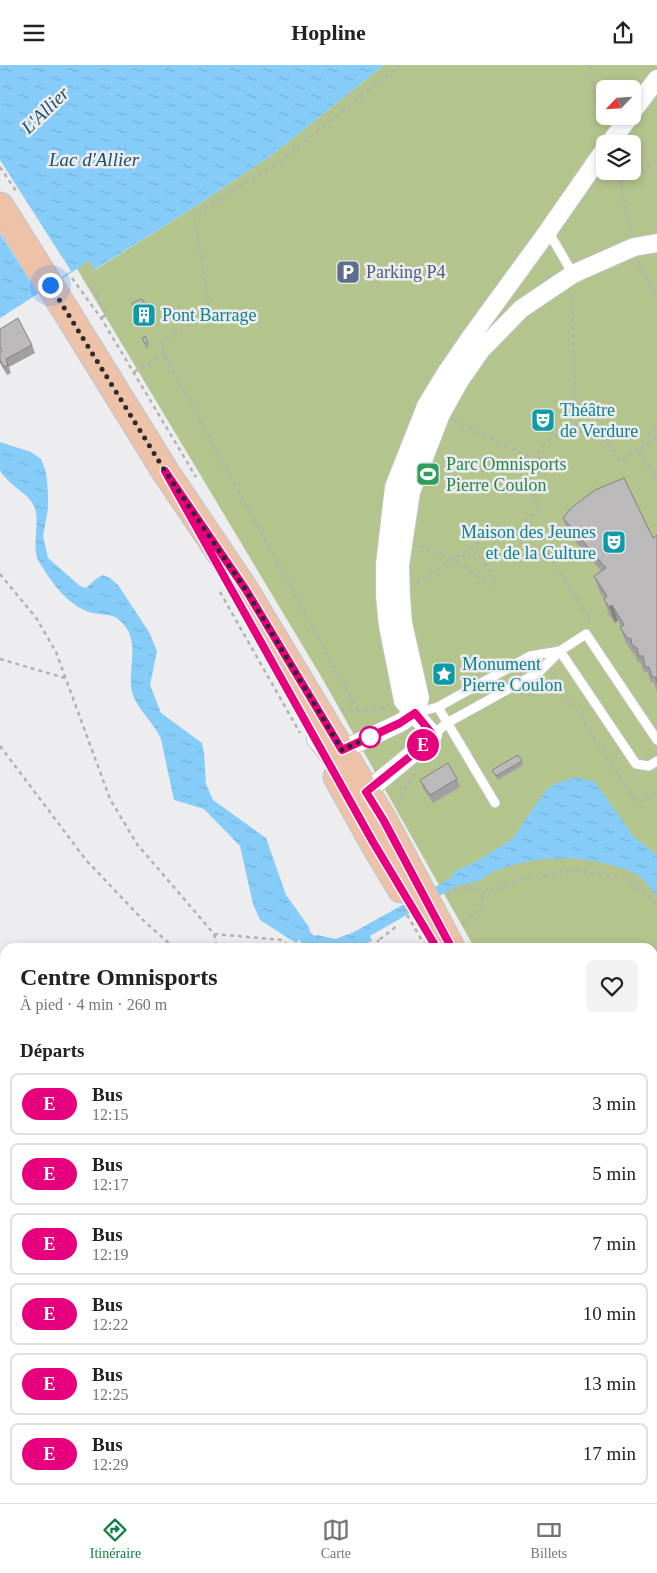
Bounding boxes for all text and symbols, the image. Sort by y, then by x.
icon: menu [20,19,48,47]
icon: share [609,19,637,47]
text: Hopline [291,20,366,45]
north arrow [596,80,641,125]
map controls [596,80,641,180]
water label: L'Allier [16,82,74,138]
button: layers [596,135,641,180]
water label: Lac d'Allier [48,149,140,170]
parking icon: Parking P4 [335,259,361,285]
place label: Parking P4 [366,262,446,282]
your location [38,273,63,298]
building icon: Pont Barrage [131,302,157,328]
place label: Pont Barrage [162,305,256,325]
place label: Théâtre de Verdure [560,400,638,441]
theatre icon: Théâtre de Verdure [530,407,556,433]
place label: Parc Omnisports Pierre Coulon [446,454,567,495]
sports icon: Parc Omnisports Pierre Coulon [415,461,441,487]
place label: Maison des Jeunes et de la Culture [461,522,596,563]
theatre icon: Maison des Jeunes et de la Culture [601,529,627,555]
place label: Monument Pierre Coulon [462,654,563,695]
place icon: Monument Pierre Coulon [431,661,457,687]
unlabelled marker [359,726,381,748]
line badge: E [407,729,439,761]
text: E [417,735,429,755]
button: heart [586,960,638,1012]
text: Centre Omnisports [20,964,218,990]
text: À pied · 4 min · 260 m [20,996,167,1013]
text: Départs [20,1040,84,1061]
text: Bus [92,1084,123,1105]
text: 3 min [592,1093,636,1114]
text: E [43,1094,56,1114]
text: 12:15 [92,1106,128,1123]
text: Bus [92,1154,123,1175]
text: 5 min [592,1163,636,1184]
text: E [43,1164,56,1184]
text: 12:17 [92,1176,128,1193]
text: Bus [92,1224,123,1245]
text: 7 min [592,1233,636,1254]
text: E [43,1234,56,1254]
text: 12:19 [92,1246,128,1263]
text: Bus [92,1294,123,1315]
text: 10 min [583,1303,636,1324]
text: E [43,1304,56,1324]
text: 12:22 [92,1316,128,1333]
text: Bus [92,1364,123,1385]
text: 13 min [583,1373,636,1394]
text: E [43,1374,56,1394]
text: 12:25 [92,1386,128,1403]
text: Bus [92,1434,123,1455]
text: 17 min [583,1443,636,1464]
text: E [43,1444,56,1464]
text: 12:29 [92,1456,128,1473]
tab: Itinéraire [90,1516,141,1562]
tab: Carte [321,1516,351,1562]
tab: Billets [531,1516,567,1562]

